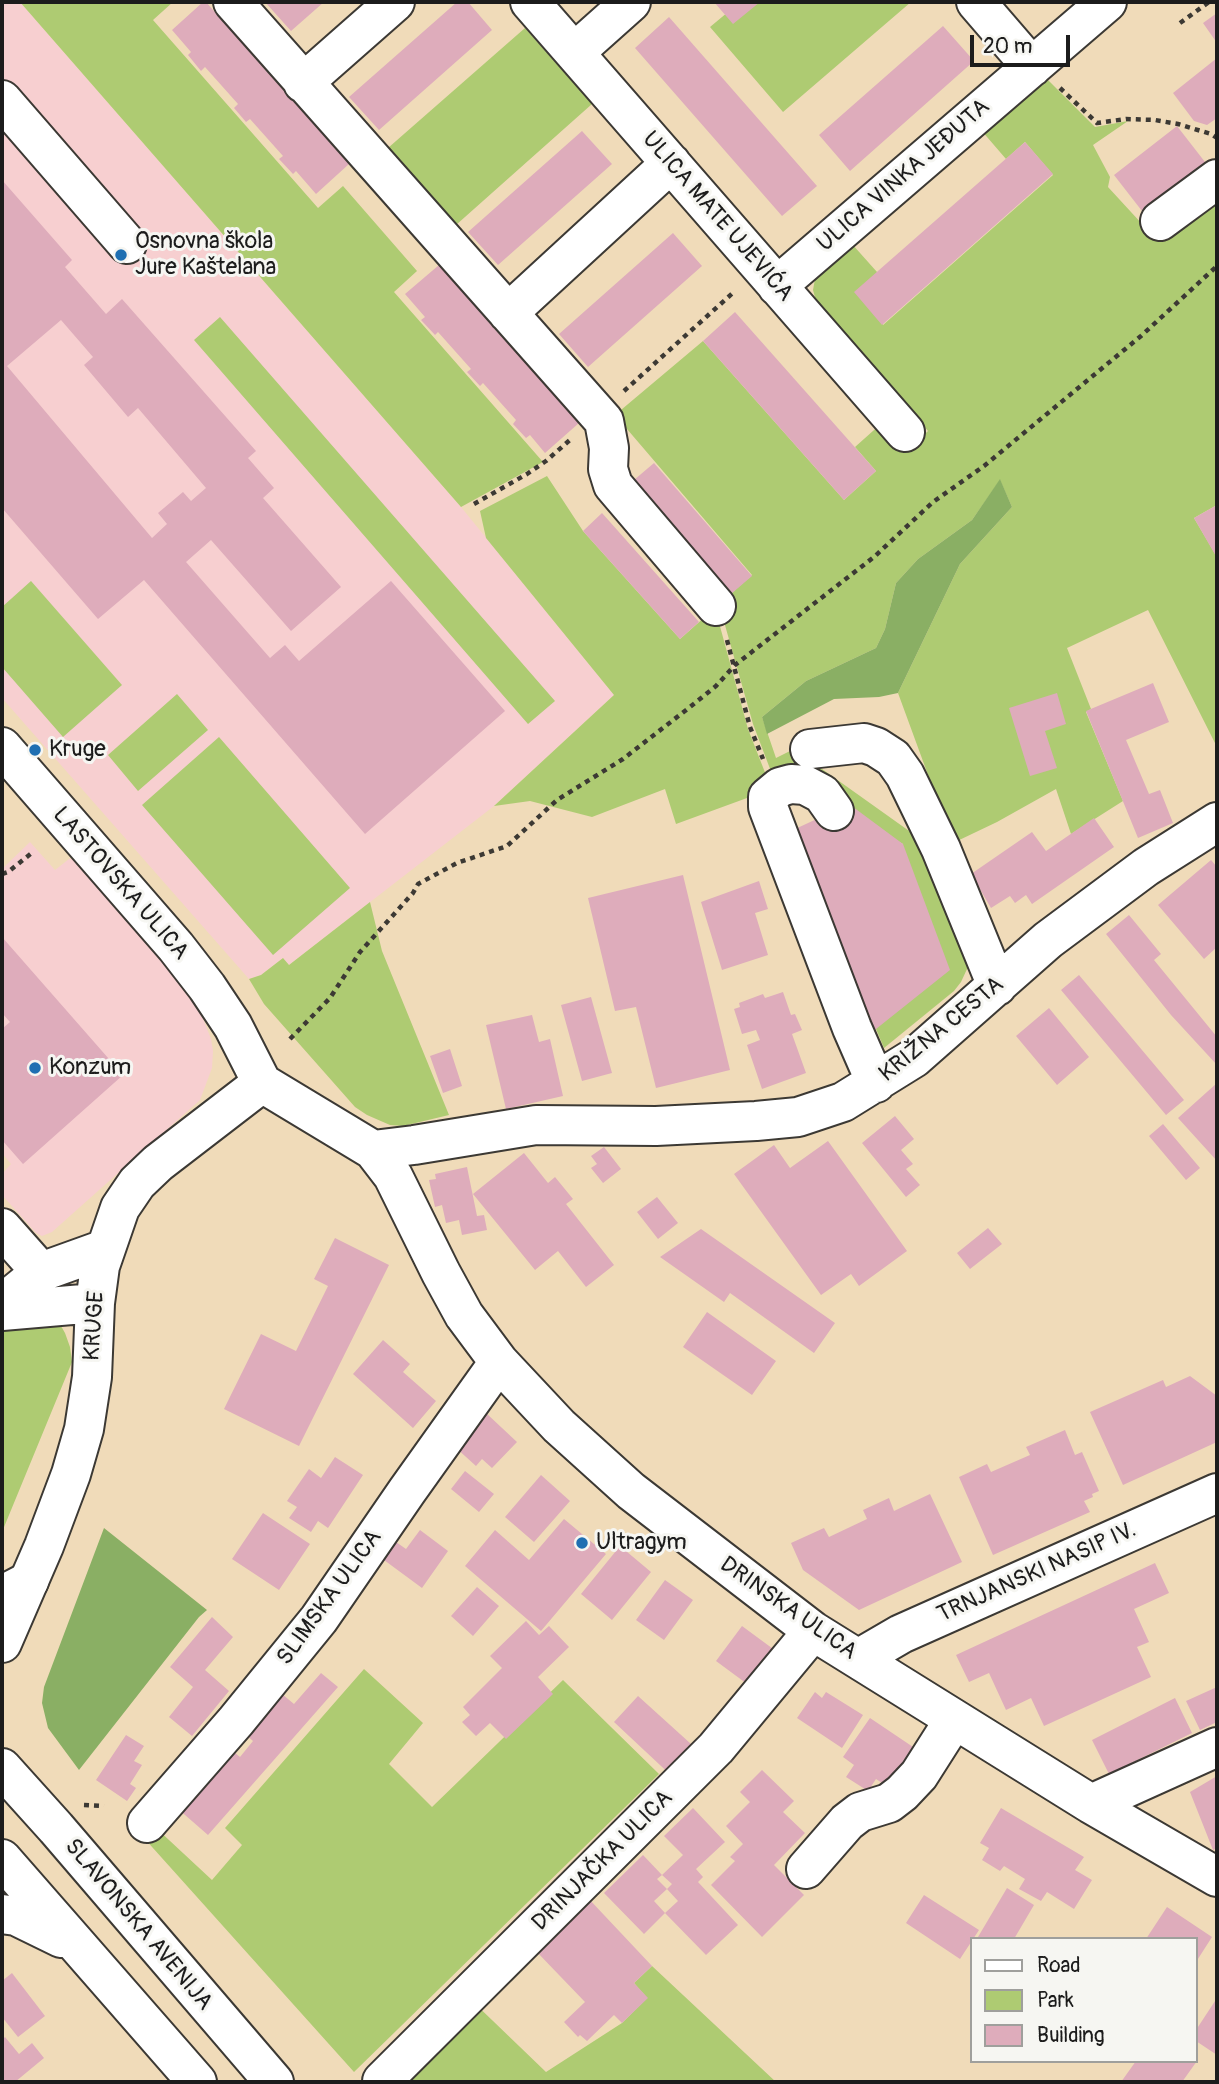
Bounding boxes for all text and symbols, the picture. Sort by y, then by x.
scale bar [974,21,1074,65]
text: 20 m [983,33,1032,60]
street label: ULICA VINKA JEĐUTA [812,94,996,258]
street label: ULICA MATE UJEVIĆA [636,126,798,308]
place label: Osnovna škola Jure Kaštelana [135,228,276,282]
marker: Osnovna škola Jure Kaštelana [113,247,129,263]
place label: Kruge [49,736,106,764]
marker: Kruge [27,742,43,758]
street label: LASTOVSKA ULICA [46,802,194,966]
street label: KRIŽNA CESTA [874,971,1010,1089]
place label: Konzum [49,1054,131,1082]
marker: Konzum [27,1060,43,1076]
street label: KRUGE [79,1290,111,1362]
street label: TRNJANSKI NASIP IV. [933,1517,1141,1629]
street label: SLIMSKA ULICA [272,1525,388,1671]
place label: Ultragym [596,1529,687,1557]
marker: Ultragym [574,1535,590,1551]
street label: DRINSKA ULICA [714,1552,862,1666]
street label: DRINJAČKA ULICA [527,1785,679,1937]
street label: SLAVONSKA AVENIJA [58,1834,218,2016]
legend [970,1937,1198,2063]
text: Road [1037,1952,1081,1979]
text: Park [1037,1987,1074,2014]
text: Building [1037,2022,1104,2049]

